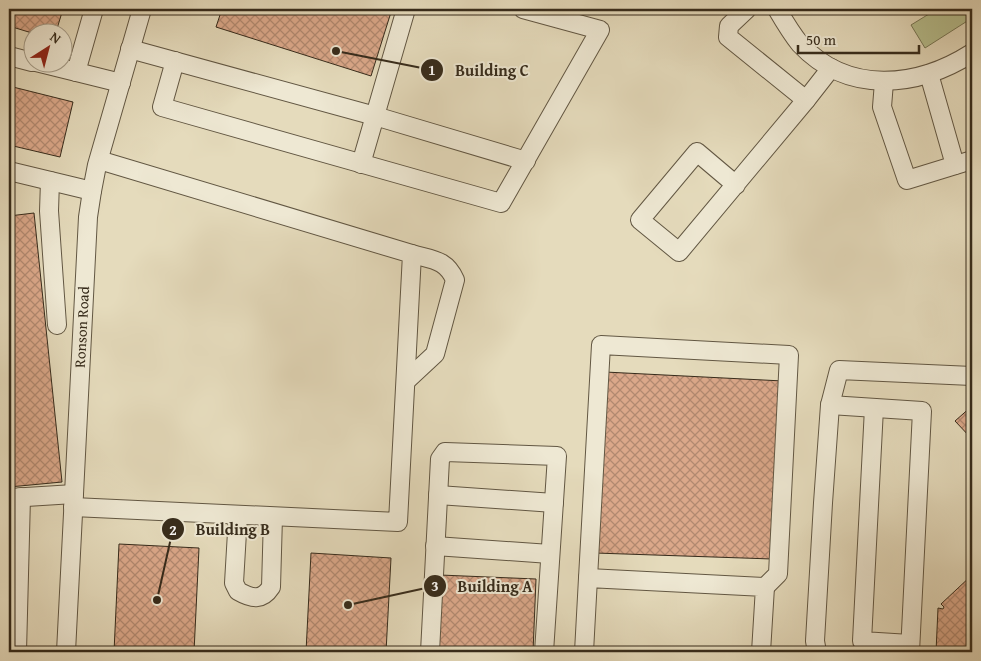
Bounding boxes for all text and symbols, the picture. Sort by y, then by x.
north arrow [22,22,72,72]
scale bar [798,22,920,54]
text: N [46,27,66,49]
text: 50 m [806,29,837,50]
callout: Building C [420,55,538,86]
text: Building C [455,58,529,82]
text: 1 [428,59,436,80]
street label: Ronson Road [69,286,94,368]
callout: Building B [161,514,280,545]
text: Building B [196,517,270,541]
text: 2 [169,519,177,540]
callout: Building A [423,571,542,602]
text: Building A [458,574,533,598]
text: 3 [431,575,439,596]

